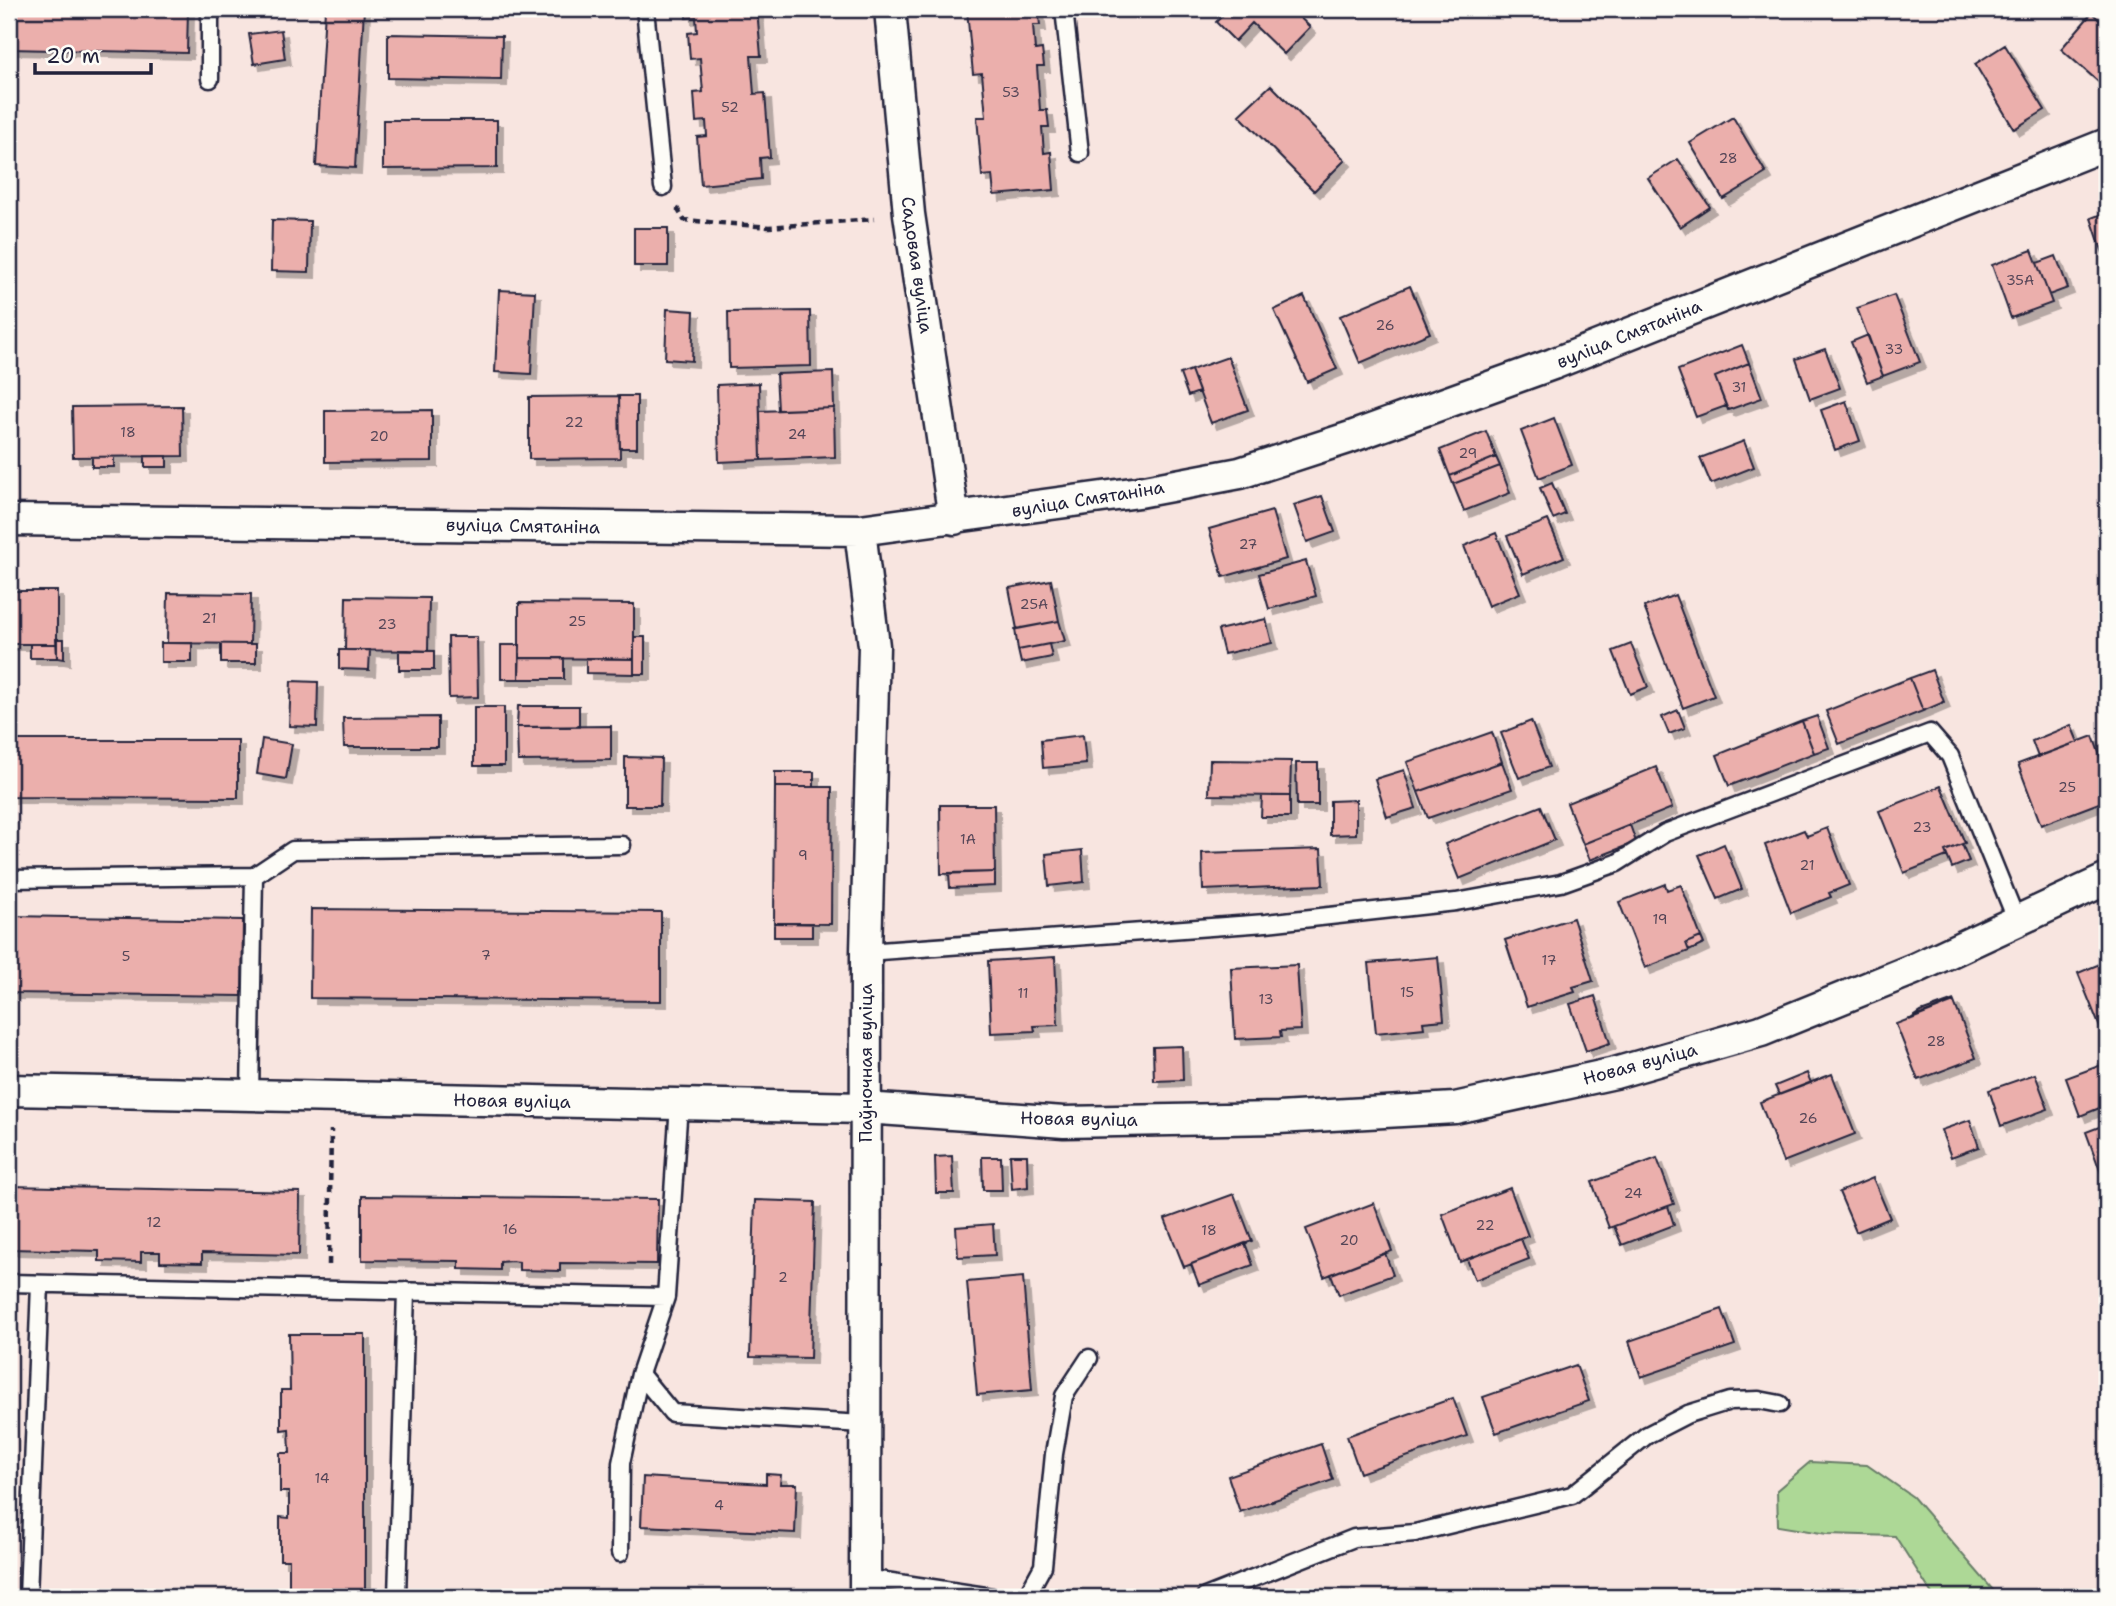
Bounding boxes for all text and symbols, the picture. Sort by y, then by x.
scale bar [35,32,150,76]
text: 20 m [46,42,100,70]
house number: 53 [1002,83,1020,101]
house number: 52 [721,98,739,116]
house number: 28 [1718,149,1738,167]
street label: Садовая вуліца [896,195,938,335]
house number: 35А [2006,271,2034,289]
street label: вуліца Смятаніна [1553,294,1705,374]
house number: 26 [1376,316,1395,334]
house number: 33 [1885,340,1903,358]
house number: 31 [1732,378,1746,396]
house number: 22 [565,413,583,431]
house number: 18 [120,423,136,441]
house number: 24 [788,425,807,443]
house number: 20 [369,427,389,445]
house number: 29 [1459,444,1477,462]
street label: вуліца Смятаніна [1010,475,1166,523]
street label: вуліца Смятаніна [446,513,600,539]
house number: 27 [1239,535,1257,553]
house number: 25А [1020,595,1048,613]
house number: 21 [202,609,216,627]
house number: 25 [568,612,586,630]
house number: 23 [378,615,396,633]
house number: 25 [2058,778,2076,796]
house number: 23 [1913,818,1931,836]
house number: 1А [960,830,976,848]
house number: 9 [798,846,808,864]
house number: 21 [1800,856,1814,874]
house number: 19 [1652,910,1668,928]
house number: 7 [481,946,491,964]
house number: 5 [122,947,130,965]
house number: 17 [1542,951,1556,969]
house number: 15 [1400,983,1414,1001]
street label: Паўночная вуліца [854,984,878,1142]
house number: 11 [1017,984,1029,1002]
house number: 13 [1259,990,1273,1008]
house number: 28 [1926,1032,1946,1050]
street label: Новая вуліца [1580,1037,1700,1091]
street label: Новая вуліца [453,1088,571,1114]
street label: Новая вуліца [1020,1106,1138,1132]
house number: 26 [1799,1109,1818,1127]
house number: 24 [1624,1184,1643,1202]
house number: 12 [147,1213,161,1231]
house number: 22 [1476,1216,1494,1234]
house number: 16 [502,1220,518,1238]
house number: 18 [1201,1221,1217,1239]
house number: 20 [1339,1231,1359,1249]
house number: 2 [778,1268,788,1286]
house number: 14 [314,1469,330,1487]
house number: 4 [714,1496,724,1514]

